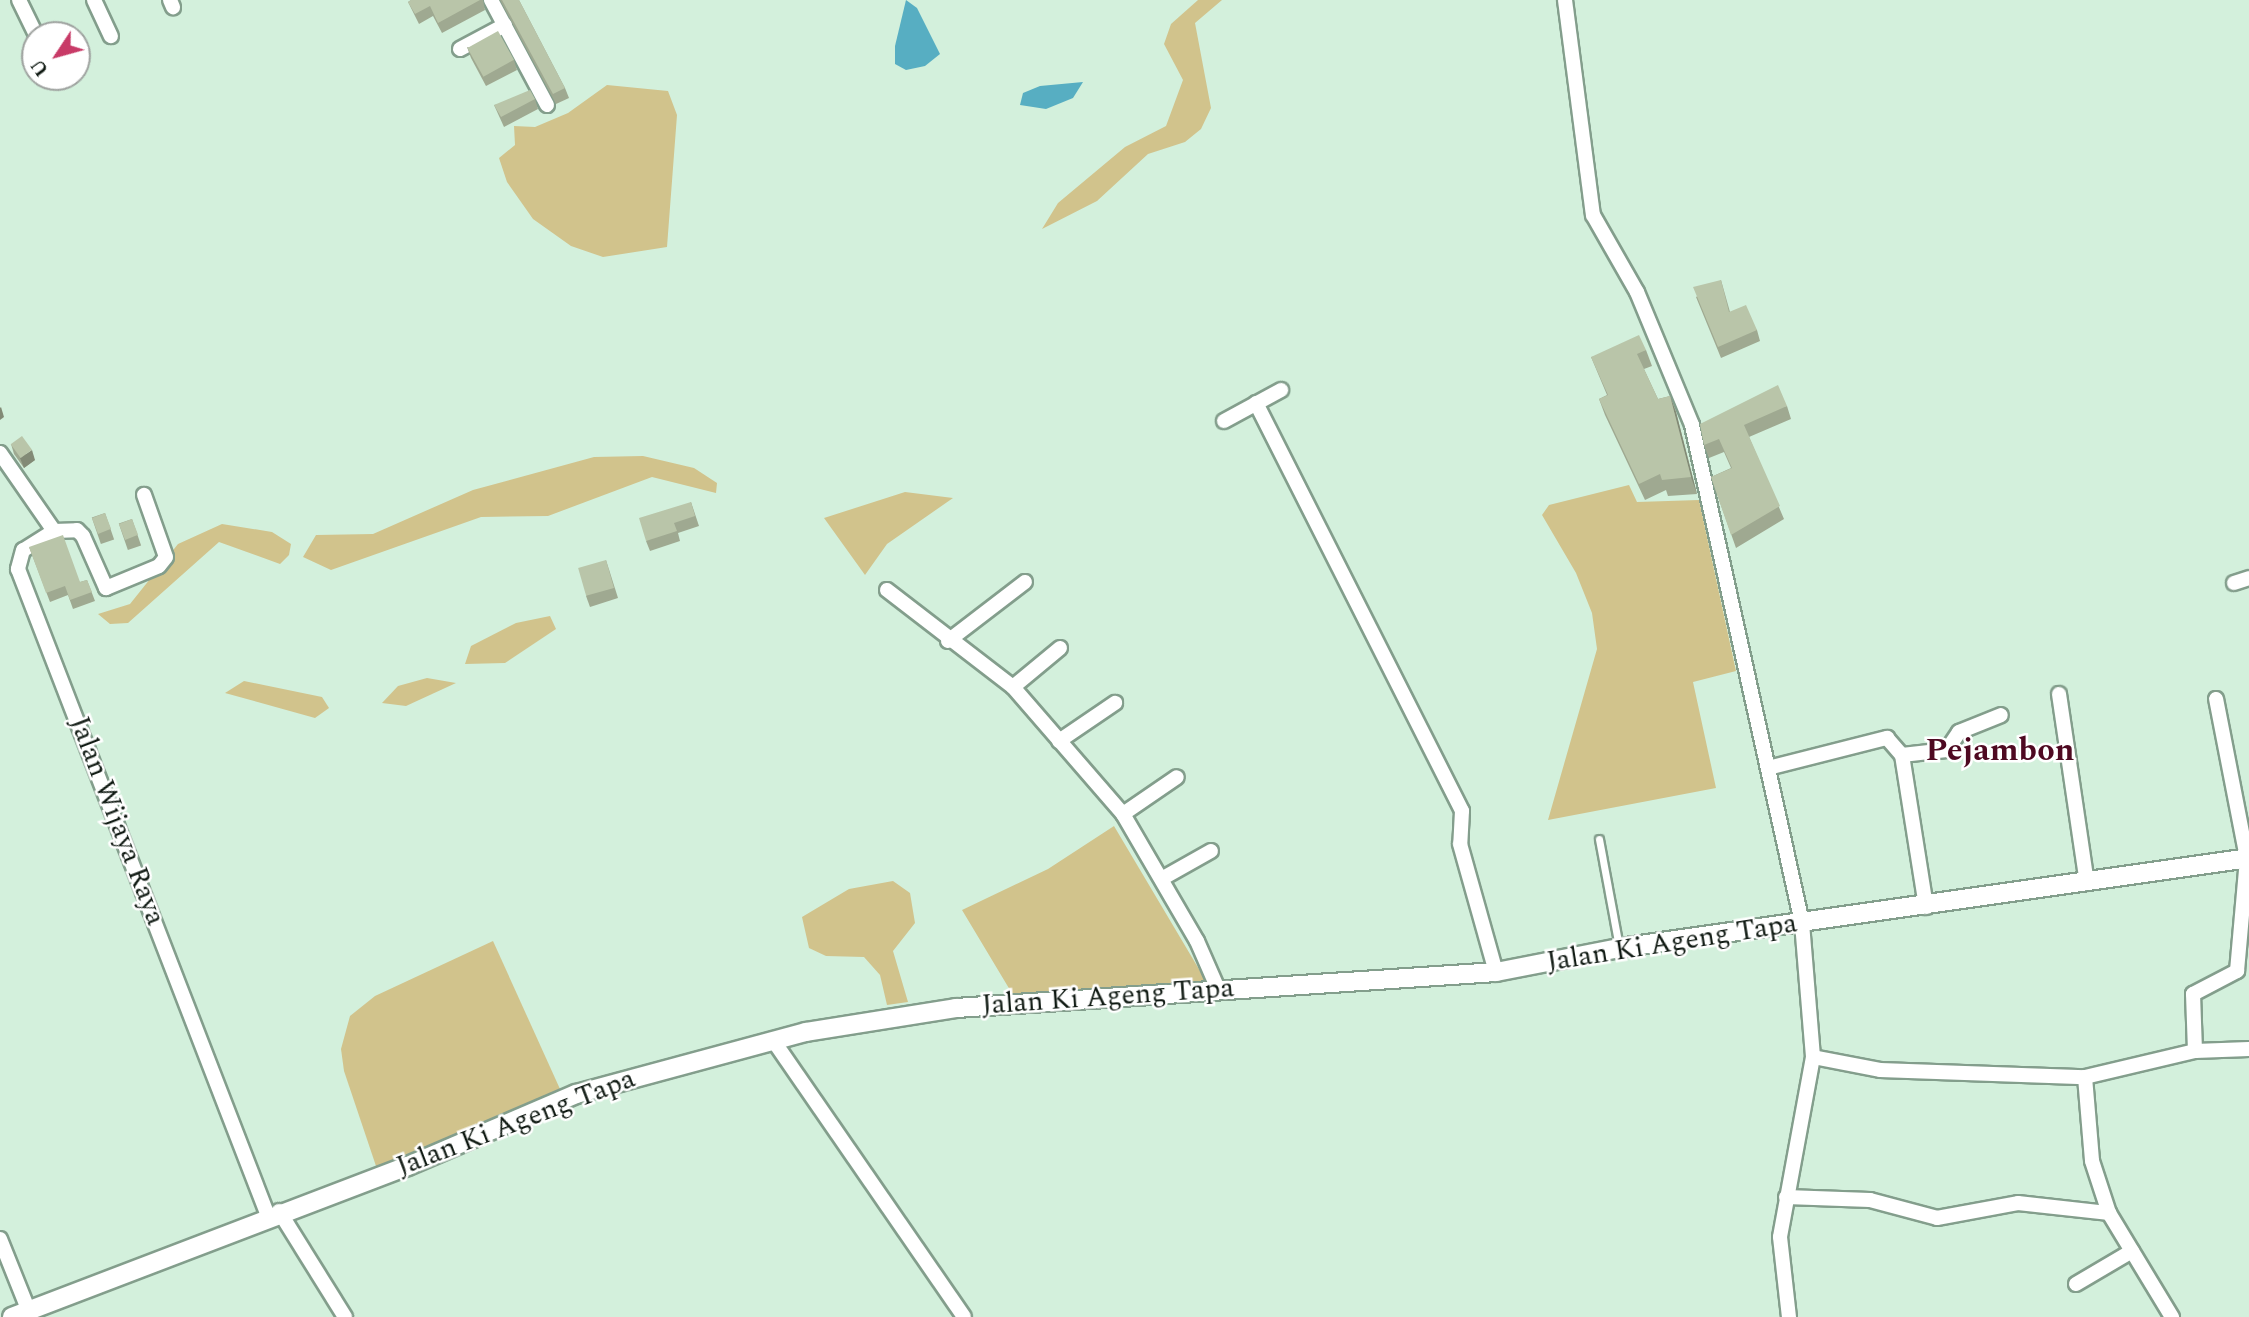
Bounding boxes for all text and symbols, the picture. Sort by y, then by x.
north arrow [21,21,91,91]
text: U [24,52,57,82]
street label: Jalan Wijaya Raya [62,712,172,930]
district label: Pejambon [1925,732,2075,770]
street label: Jalan Ki Ageng Tapa [1544,907,1800,979]
street label: Jalan Ki Ageng Tapa [981,971,1235,1023]
street label: Jalan Ki Ageng Tapa [392,1062,640,1184]

